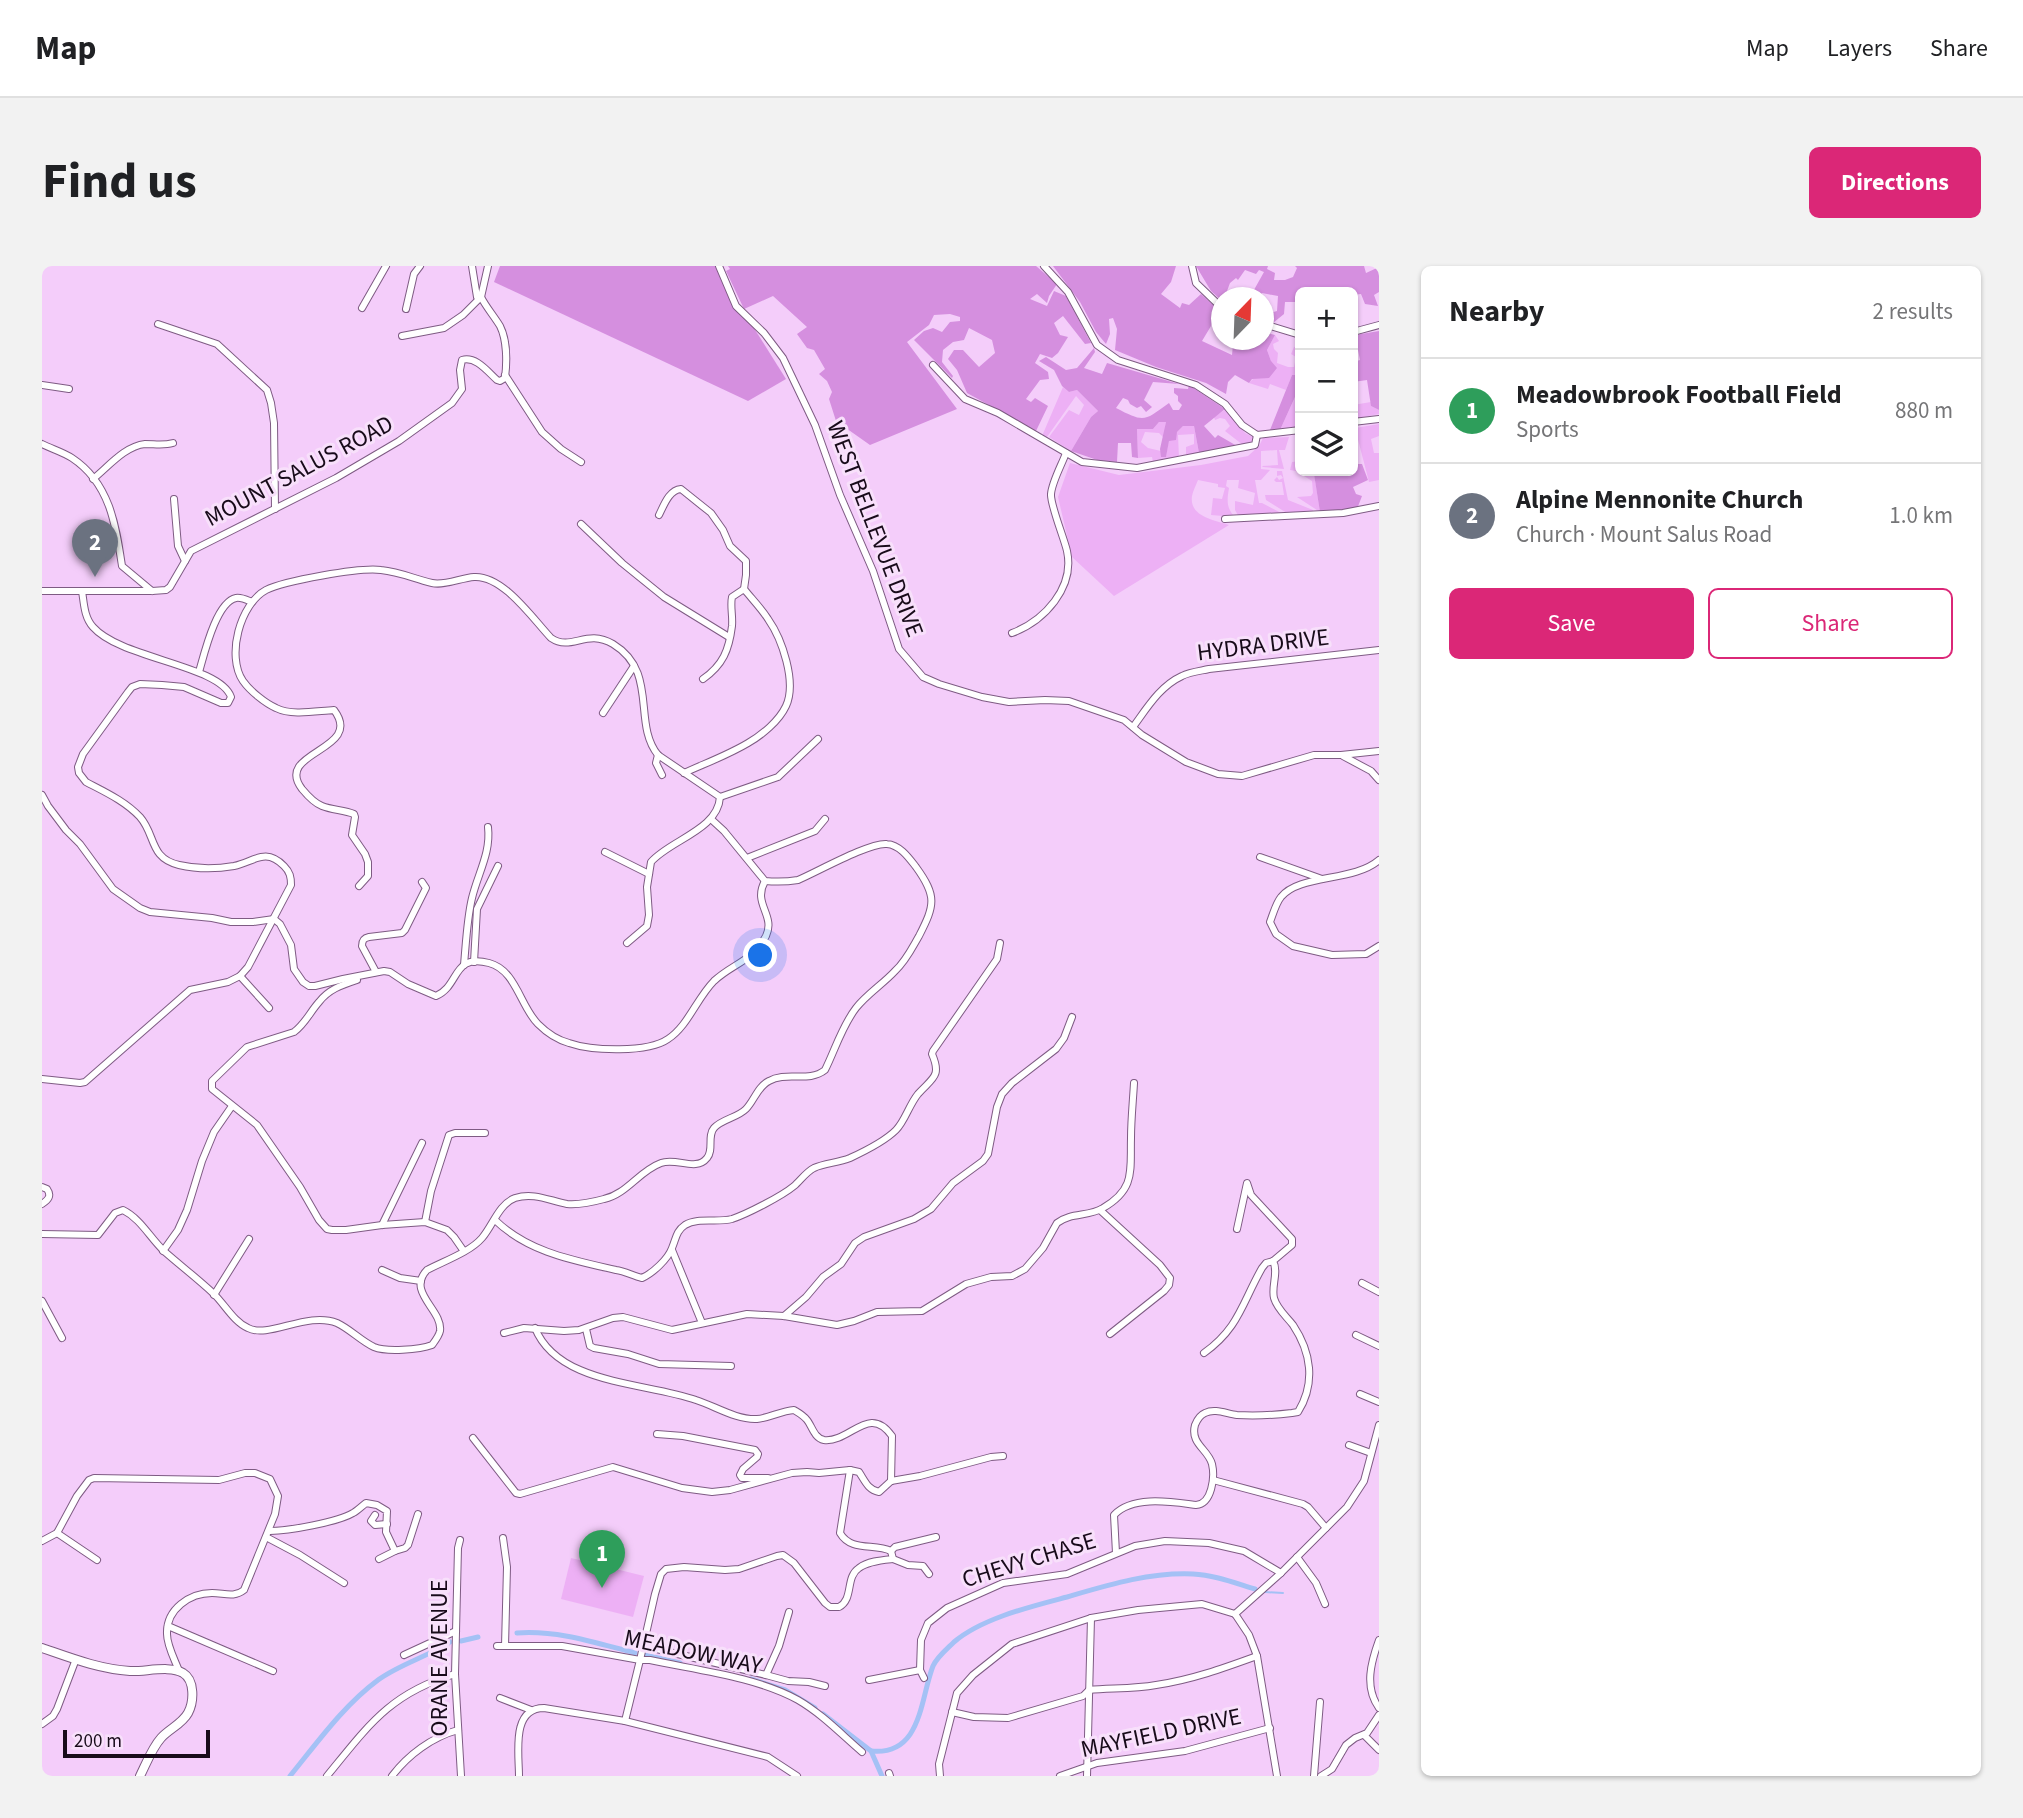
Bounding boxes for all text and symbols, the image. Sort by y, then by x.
text: Map [35,25,96,72]
text: Map [1746,31,1789,66]
text: Layers [1827,31,1892,66]
text: Share [1930,31,1988,66]
text: Find us [42,147,197,217]
button: Directions [1809,147,1981,218]
north arrow [1211,287,1274,350]
map controls [1295,287,1358,476]
button: + [1295,287,1358,350]
text: Nearby [1449,290,1544,333]
text: 2 results [1873,295,1953,328]
button: − [1295,350,1358,413]
text: Meadowbrook Football Field [1516,376,1842,413]
text: 1 [1466,394,1478,427]
text: 880 m [1895,394,1953,427]
street label: MOUNT SALUS ROAD [199,407,399,535]
button: layers [1295,413,1358,476]
text: Sports [1516,413,1579,446]
street label: WEST BELLEVUE DRIVE [818,416,932,642]
text: Alpine Mennonite Church [1516,481,1803,518]
text: 2 [1466,499,1478,532]
text: 1.0 km [1889,499,1953,532]
text: Church · Mount Salus Road [1516,518,1772,551]
pin: 2 [72,519,118,577]
button: Save [1449,588,1694,659]
button: Share [1708,588,1953,659]
street label: HYDRA DRIVE [1195,620,1331,670]
your location [743,938,777,972]
street label: CHEVY CHASE [958,1523,1100,1597]
pin: 1 [579,1530,625,1588]
street label: ORANE AVENUE [422,1580,457,1736]
street label: MEADOW WAY [621,1620,766,1684]
street label: MAYFIELD DRIVE [1077,1699,1245,1767]
scale bar [63,1727,210,1759]
text: 200 m [74,1728,122,1755]

